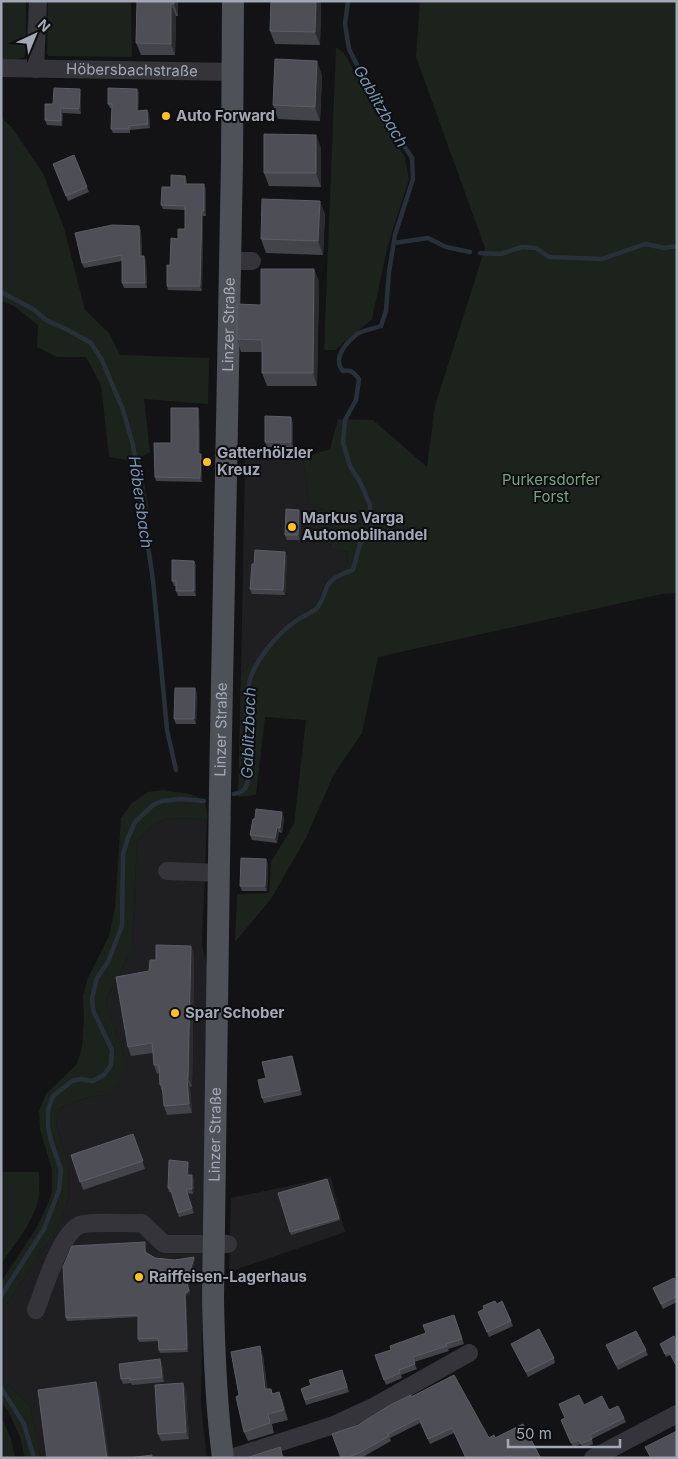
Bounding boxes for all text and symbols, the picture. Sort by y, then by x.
north arrow [10,10,60,60]
text: N [35,15,54,35]
street label: Höbersbachstraße [66,59,198,80]
water label: Gablitzbach [349,61,413,151]
place label: Auto Forward [176,106,275,125]
marker: Auto Forward [160,110,172,122]
street label: Linzer Straße [218,277,239,372]
place label: Gatterhölzler Kreuz [217,443,313,479]
water label: Höbersbach [125,454,157,550]
marker: Gatterhölzler Kreuz [201,456,213,468]
park label: Purkersdorfer Forst [502,470,600,506]
place label: Markus Varga Automobilhandel [302,508,427,544]
marker: Markus Varga Automobilhandel [286,521,298,533]
street label: Linzer Straße [210,682,231,777]
water label: Gablitzbach [236,687,260,779]
place label: Spar Schober [185,1003,284,1022]
marker: Spar Schober [169,1007,181,1019]
street label: Linzer Straße [205,1087,225,1182]
place label: Raiffeisen-Lagerhaus [149,1267,307,1286]
marker: Raiffeisen-Lagerhaus [133,1271,145,1283]
scale bar [508,1416,620,1448]
text: 50 m [516,1424,552,1443]

